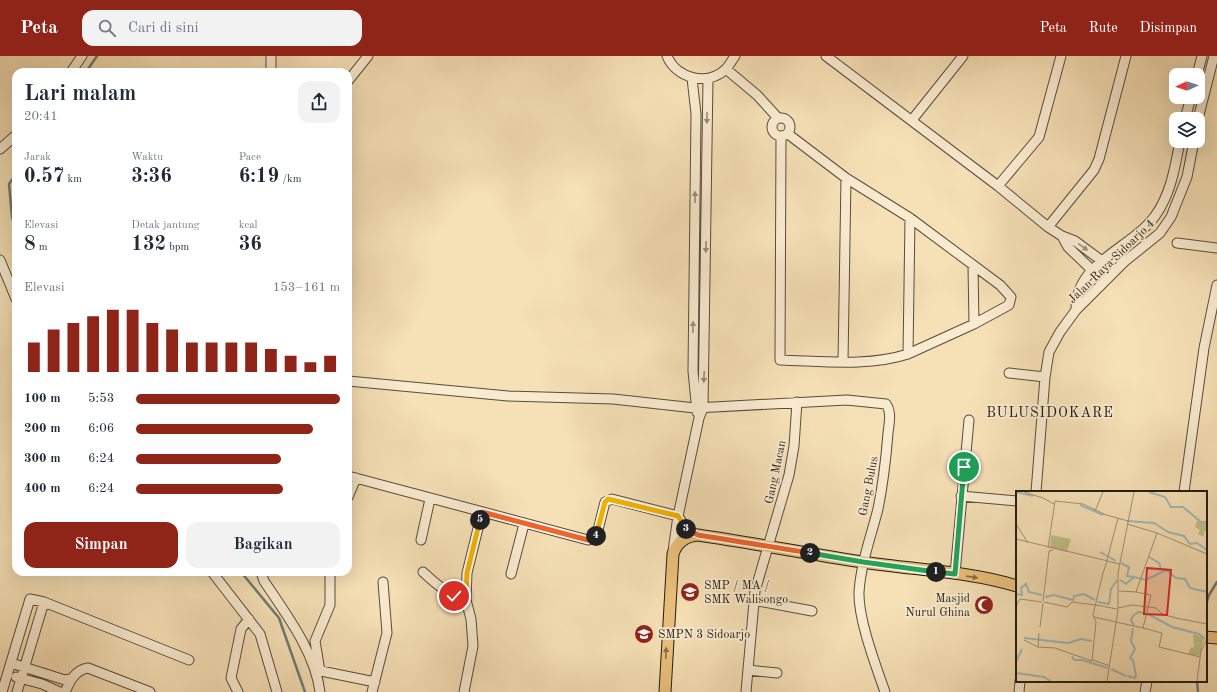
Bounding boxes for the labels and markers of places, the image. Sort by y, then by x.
pin [947,450,981,484]
pin: 5 [470,510,490,530]
pin: 3 [676,519,696,539]
pin: 4 [586,526,606,546]
pin: 2 [800,543,820,563]
pin: 1 [926,562,946,582]
pin [437,579,471,613]
place label: SMP / MA / SMK Walisongo [704,580,788,606]
school or university icon: SMP / MA / SMK Walisongo [679,581,701,603]
place label: Masjid Nurul Ghina [906,593,970,619]
mosque icon: Masjid Nurul Ghina [973,594,995,616]
school or university icon: SMPN 3 Sidoarjo [633,623,655,645]
place label: SMPN 3 Sidoarjo [658,629,750,641]

